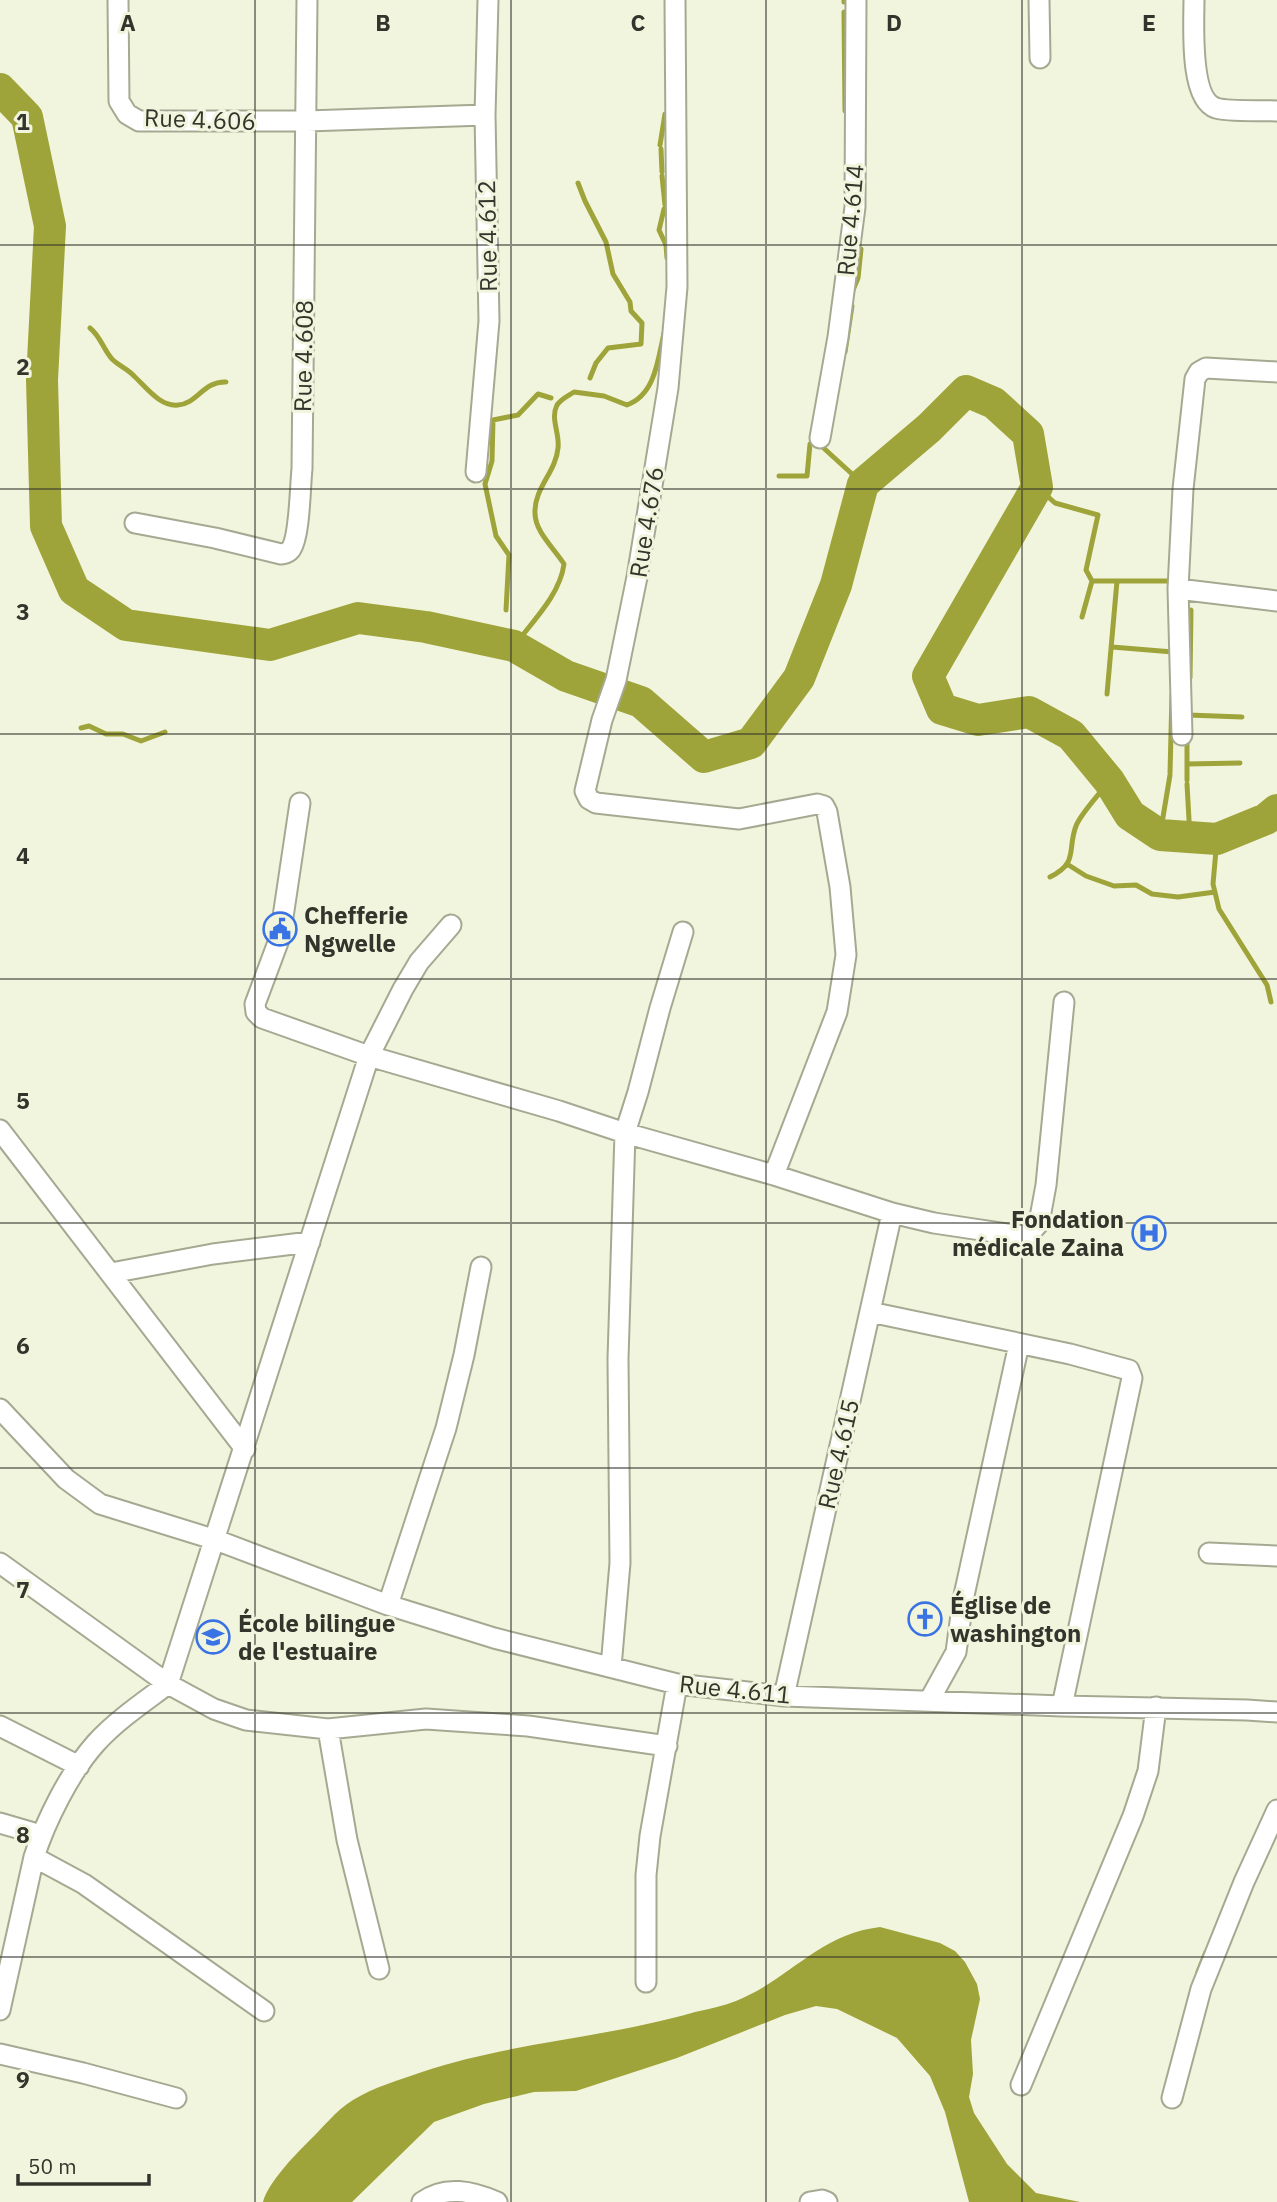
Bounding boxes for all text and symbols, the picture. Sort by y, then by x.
text: A [120,7,136,37]
text: B [375,7,391,37]
text: C [631,7,646,37]
text: D [886,7,902,37]
text: E [1142,7,1156,37]
street label: Rue 4.606 [143,101,257,137]
text: 1 [16,106,30,136]
street label: Rue 4.614 [829,163,871,277]
street label: Rue 4.612 [470,180,504,292]
street label: Rue 4.608 [286,300,320,412]
text: 2 [16,351,30,381]
street label: Rue 4.676 [621,464,671,580]
text: 3 [16,596,30,626]
text: 4 [16,840,30,870]
place label: Chefferie Ngwelle [304,899,408,959]
public building icon: Chefferie Ngwelle [261,910,299,948]
text: 5 [16,1085,30,1115]
place label: Fondation médicale Zaina [952,1203,1124,1263]
hospital icon: Fondation médicale Zaina [1130,1214,1168,1252]
text: 6 [16,1330,30,1360]
street label: Rue 4.615 [810,1396,866,1512]
text: 7 [16,1574,30,1604]
place label: Église de washington [950,1589,1081,1649]
church icon: Église de washington [906,1600,944,1638]
place label: École bilingue de l'estuaire [238,1607,395,1667]
school or university icon: École bilingue de l'estuaire [194,1618,232,1656]
street label: Rue 4.611 [678,1667,792,1711]
text: 8 [16,1819,30,1849]
text: 9 [16,2064,30,2094]
scale bar [18,2142,149,2186]
text: 50 m [28,2152,77,2180]

